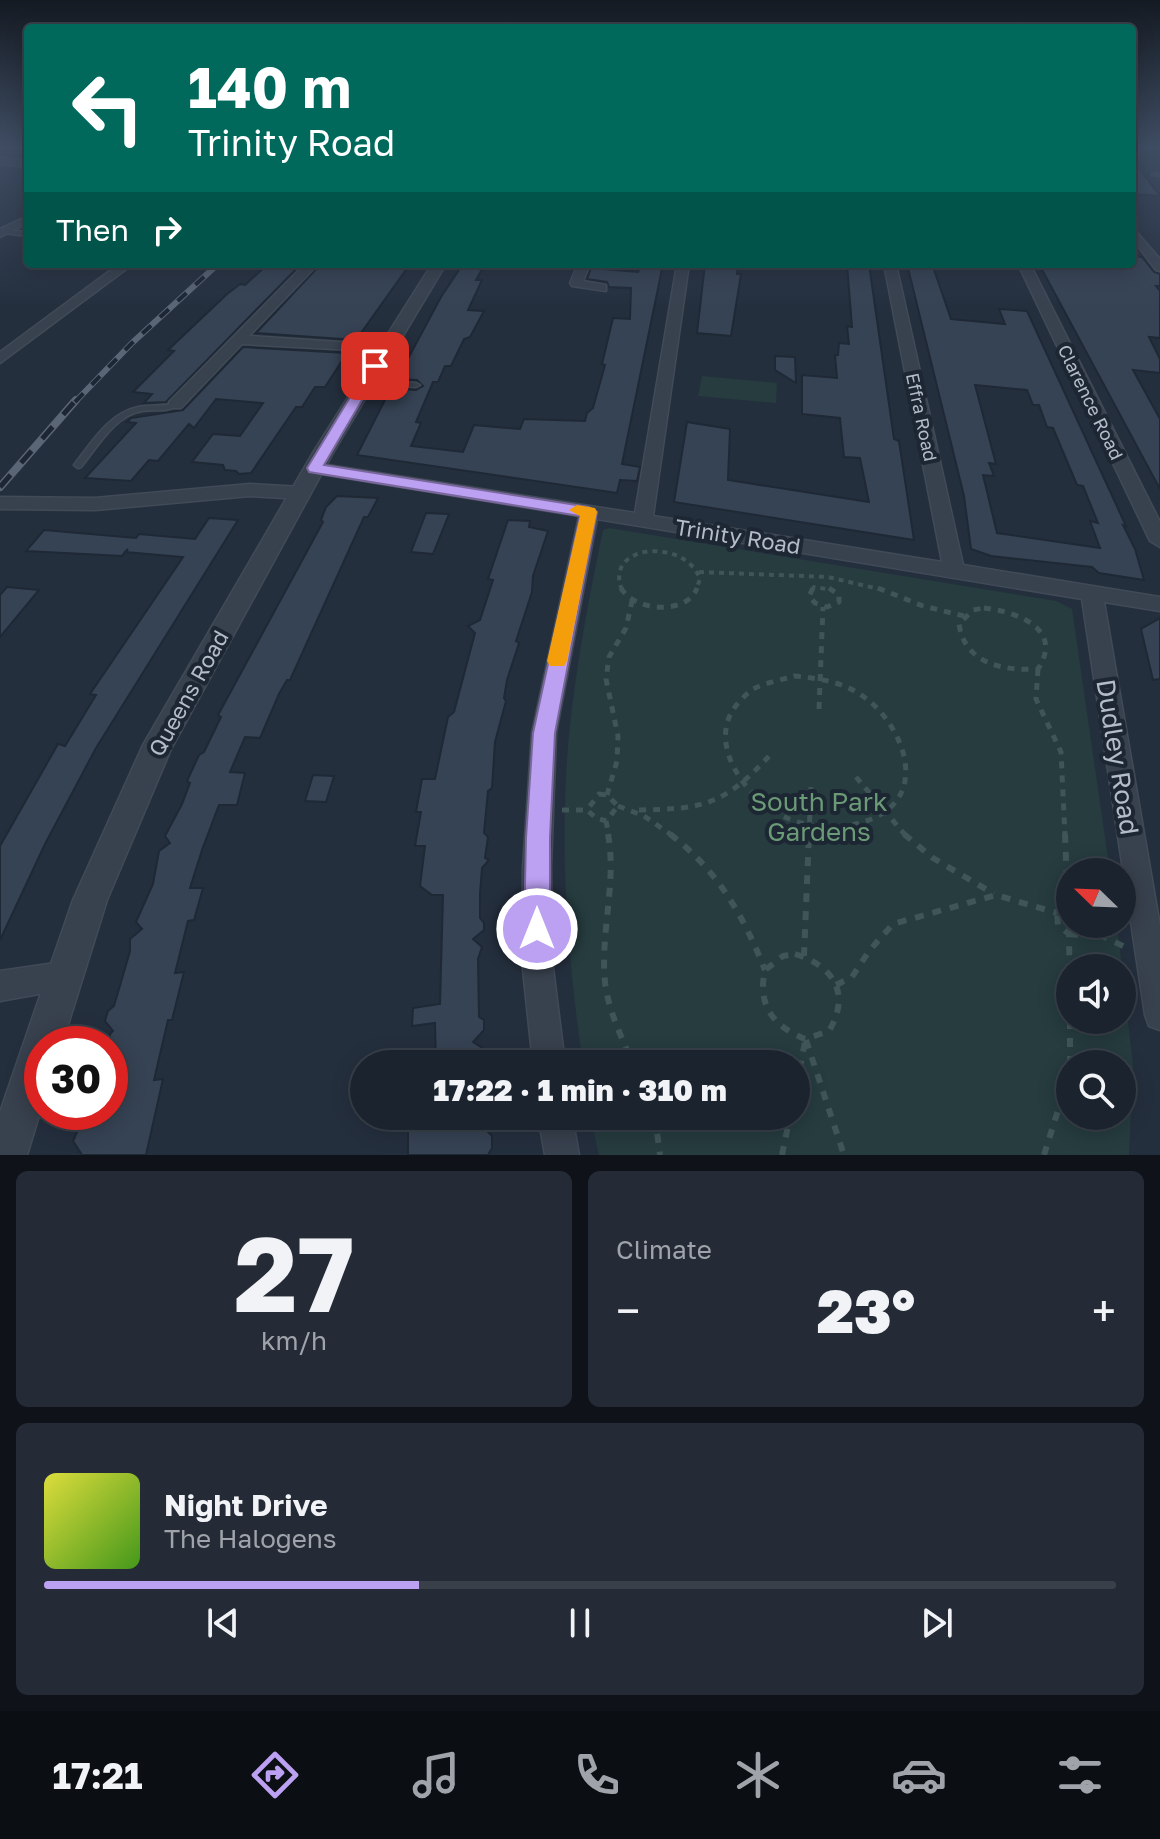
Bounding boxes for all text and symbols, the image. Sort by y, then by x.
text: 140 m [188,53,351,120]
icon: left [56,56,160,160]
text: Trinity Road [188,121,395,164]
icon: right [145,208,189,252]
text: Then [56,212,129,248]
pin [341,332,409,400]
street label: Clarence Road [1054,341,1128,463]
icon: arrive [353,344,397,388]
street label: Effra Road [902,371,942,463]
street label: Trinity Road [673,513,803,559]
street label: Queens Road [142,625,234,761]
street label: Dudley Road [1090,677,1146,837]
park label: South Park Gardens [750,786,888,847]
north arrow [1056,858,1136,938]
map controls [1056,858,1136,1130]
position arrow [495,887,579,971]
button: sound [1056,954,1136,1034]
speed limit sign: 30 [24,1026,128,1130]
button: search [1056,1050,1136,1130]
text: 17:22 · 1 min · 310 m [433,1072,727,1108]
text: 27 [234,1210,354,1335]
text: Climate [616,1234,712,1265]
text: 23° [817,1274,915,1346]
text: − [616,1284,640,1337]
text: + [1092,1284,1116,1337]
text: km/h [261,1325,327,1356]
text: Night Drive [164,1487,328,1523]
text: The Halogens [164,1523,337,1554]
icon: previous [201,1601,245,1645]
icon: pause [558,1601,602,1645]
icon: next [915,1601,959,1645]
icon: directions [247,1747,303,1803]
icon: music [408,1747,464,1803]
icon: phone [569,1747,625,1803]
icon: climate [730,1747,786,1803]
icon: car [891,1747,947,1803]
icon: filters [1052,1747,1108,1803]
text: 17:21 [52,1754,143,1797]

